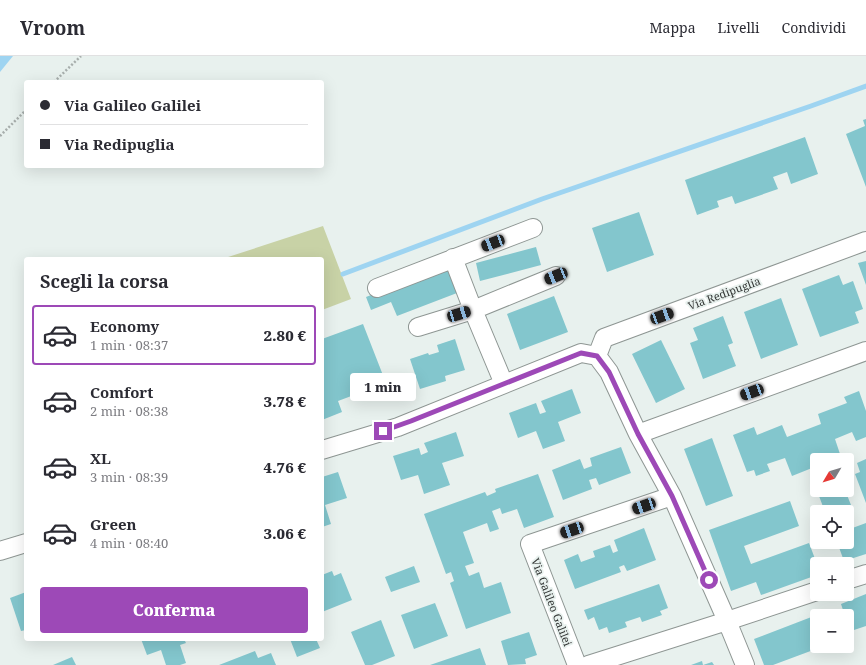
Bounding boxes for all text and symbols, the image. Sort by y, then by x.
text: Vroom [20,15,85,41]
text: Mappa [649,18,696,37]
text: Livelli [718,18,760,37]
text: Condividi [782,18,846,37]
text: Via Galileo Galilei [64,95,201,115]
text: Via Redipuglia [64,134,175,154]
car [480,233,506,253]
car [543,266,569,286]
text: Scegli la corsa [40,269,169,293]
street label: Via Redipuglia [686,273,762,313]
car [446,305,472,323]
car [649,306,675,326]
text: Economy [90,316,159,336]
icon: car [42,317,78,353]
text: 2.80 € [263,325,306,345]
text: 1 min · 08:37 [90,336,168,354]
callout: 1 min [350,373,416,401]
text: 1 min [364,378,402,396]
text: Comfort [90,382,153,402]
car [739,382,765,402]
icon: car [42,383,78,419]
text: 3.78 € [263,391,306,411]
text: 2 min · 08:38 [90,402,168,420]
route end [374,422,392,440]
text: XL [90,448,111,468]
icon: car [42,449,78,485]
north arrow [810,453,854,497]
map controls [810,453,854,653]
text: 4.76 € [263,457,306,477]
text: 3 min · 08:39 [90,468,168,486]
car [631,496,657,516]
button: locate [810,505,854,549]
text: Green [90,514,137,534]
icon: car [42,515,78,551]
car [559,520,585,540]
text: 3.06 € [263,523,306,543]
text: 4 min · 08:40 [90,534,168,552]
street label: Via Galileo Galilei [528,556,576,649]
button: + [810,557,854,601]
route start [700,571,718,589]
button: Conferma [40,587,308,633]
button: − [810,609,854,653]

